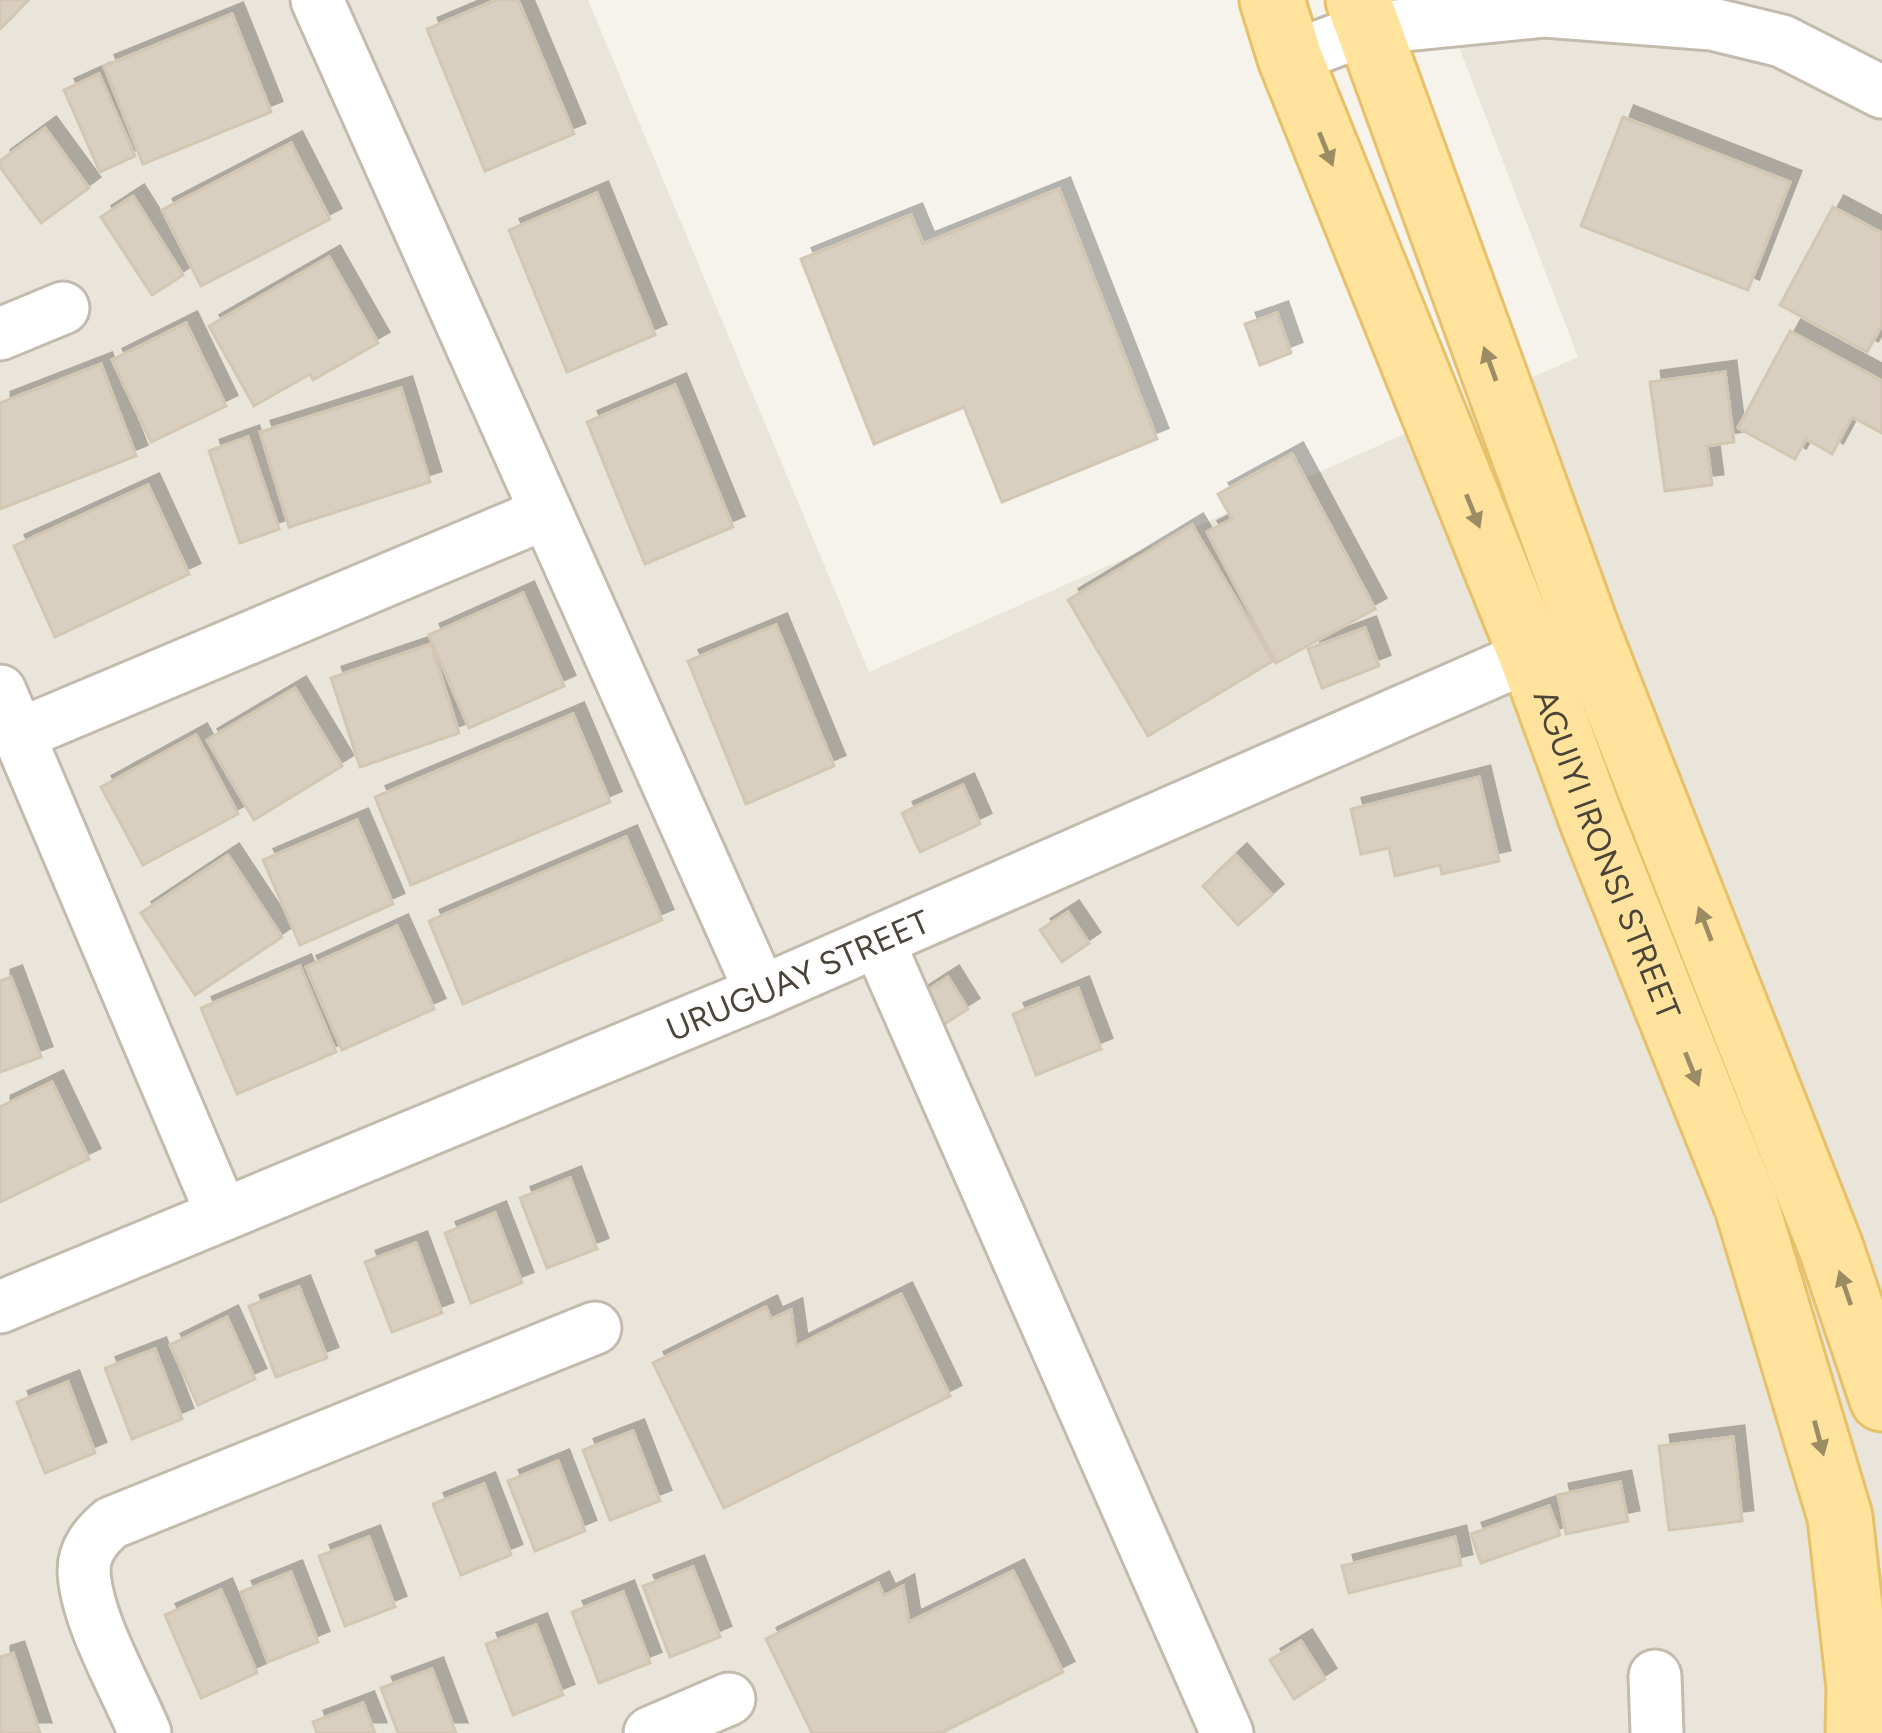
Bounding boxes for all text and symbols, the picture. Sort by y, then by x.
one-way arrow [1318,132,1337,168]
one-way arrow [1479,346,1498,382]
one-way arrow [1464,493,1483,529]
street label: AGUIYI IRONSI STREET [1525,684,1689,1025]
street label: URUGUAY STREET [661,902,935,1049]
one-way arrow [1694,905,1713,941]
one-way arrow [1683,1052,1702,1088]
one-way arrow [1835,1269,1853,1305]
one-way arrow [1810,1420,1829,1457]

